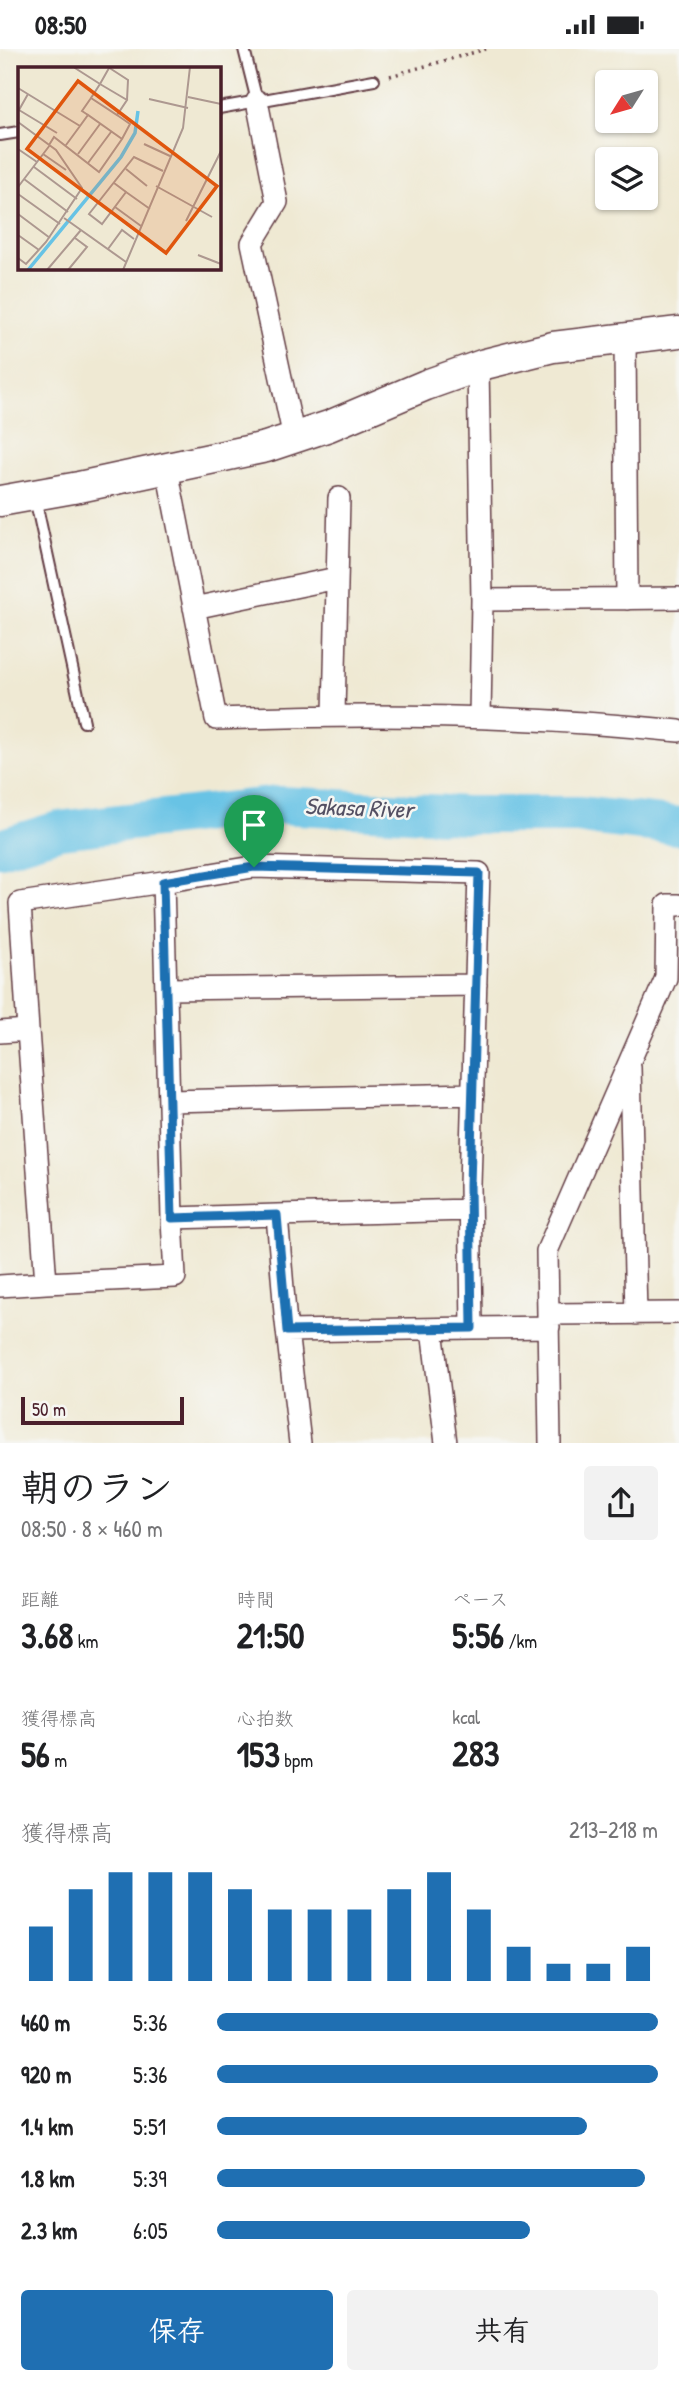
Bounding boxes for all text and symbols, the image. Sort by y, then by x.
text: 08:50 [35,7,87,42]
inset map [18,67,220,269]
north arrow [595,70,658,133]
map controls [595,70,658,210]
button: layers [595,147,658,210]
water label: Sakasa River [304,789,417,825]
pin [224,795,284,867]
icon: arrive [235,806,273,844]
scale bar [21,1393,184,1425]
text: 50 m [32,1396,66,1422]
text: 朝のラン [21,1461,173,1513]
button: share [584,1466,658,1540]
text: 08:50 · 8 × 460 m [21,1513,163,1544]
text: 距離 [21,1586,59,1612]
text: 時間 [237,1586,275,1612]
text: ペース [452,1586,508,1612]
text: 3.68 [21,1612,73,1659]
text: 21:50 [237,1612,304,1659]
text: 5:56 [452,1612,504,1659]
text: km [73,1628,98,1654]
text: /km [504,1628,537,1654]
text: kcal [452,1704,480,1730]
text: 獲得標高 [21,1705,97,1731]
text: 心拍数 [237,1705,294,1731]
text: 283 [452,1730,500,1777]
text: 56 [21,1731,50,1778]
text: 153 [237,1731,280,1778]
text: m [50,1747,67,1773]
text: bpm [280,1747,313,1773]
text: 213–218 m [569,1814,658,1845]
text: 獲得標高 [21,1817,113,1848]
text: 460 m [21,2007,70,2038]
text: 5:36 [133,2007,168,2038]
text: 920 m [21,2059,71,2090]
text: 5:36 [133,2059,168,2090]
text: 1.4 km [21,2111,73,2142]
text: 5:51 [133,2111,166,2142]
text: 1.8 km [21,2163,75,2194]
text: 5:39 [133,2163,167,2194]
text: 2.3 km [21,2215,77,2246]
text: 6:05 [133,2215,168,2246]
button: 保存 [21,2290,333,2370]
button: 共有 [347,2290,658,2370]

